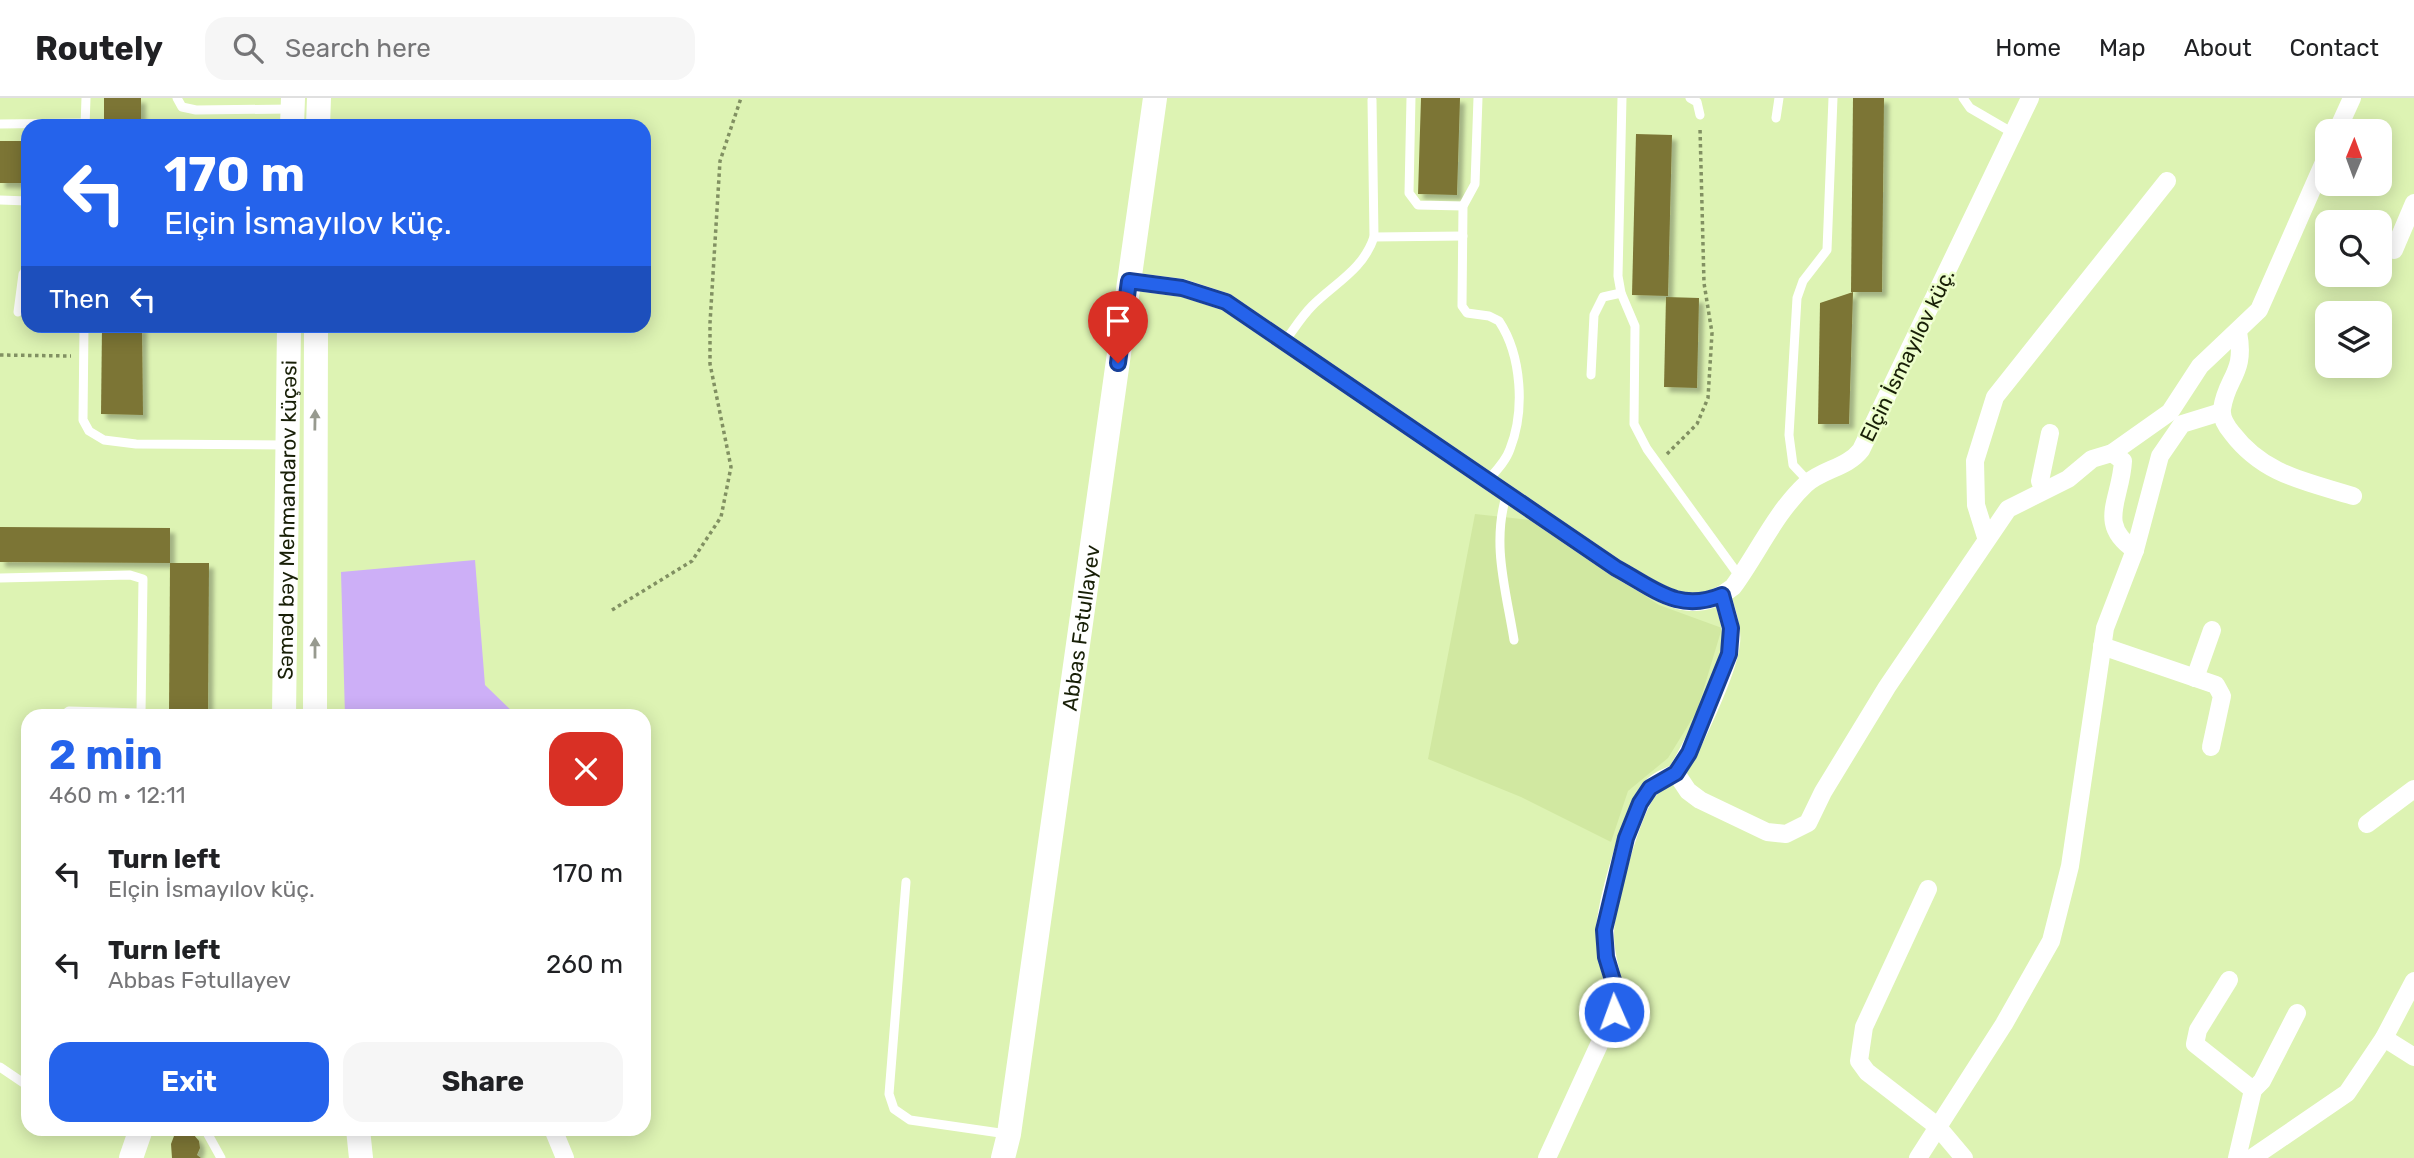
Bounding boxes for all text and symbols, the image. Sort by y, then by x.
search box [205,17,695,80]
text: Routely [35,29,163,68]
icon: search [229,29,267,67]
text: Search here [285,33,431,64]
text: Home [1995,34,2061,62]
text: Map [2099,34,2146,62]
text: About [2184,34,2252,62]
text: Contact [2290,34,2379,62]
north arrow [2315,119,2392,196]
map controls [2315,119,2392,378]
text: 170 m [164,145,305,203]
icon: left [49,147,140,238]
text: Elçin İsmayılov küç. [164,204,452,242]
button: search [2315,210,2392,287]
street label: Elçin İsmayılov küç. [1854,265,1960,445]
icon: left [124,280,162,318]
text: Then [49,284,110,315]
pin [1088,291,1148,363]
button: layers [2315,301,2392,378]
icon: arrive [1099,302,1137,340]
street label: Səməd bəy Mehmandarov küçəsi [272,360,301,680]
one-way arrow [309,409,321,431]
street label: Abbas Fətullayev [1056,543,1104,712]
one-way arrow [309,636,321,658]
text: 2 min [49,730,163,780]
button: close [549,732,623,806]
text: 460 m · 12:11 [49,781,186,809]
text: Turn left [108,844,220,875]
icon: left [49,855,87,893]
text: 170 m [553,858,623,889]
text: Elçin İsmayılov küç. [108,875,315,903]
text: Turn left [108,935,220,966]
icon: left [49,946,87,984]
text: 260 m [546,949,623,980]
text: Abbas Fətullayev [108,966,291,994]
position arrow [1577,975,1651,1049]
button: Exit [49,1042,329,1122]
button: Share [343,1042,623,1122]

